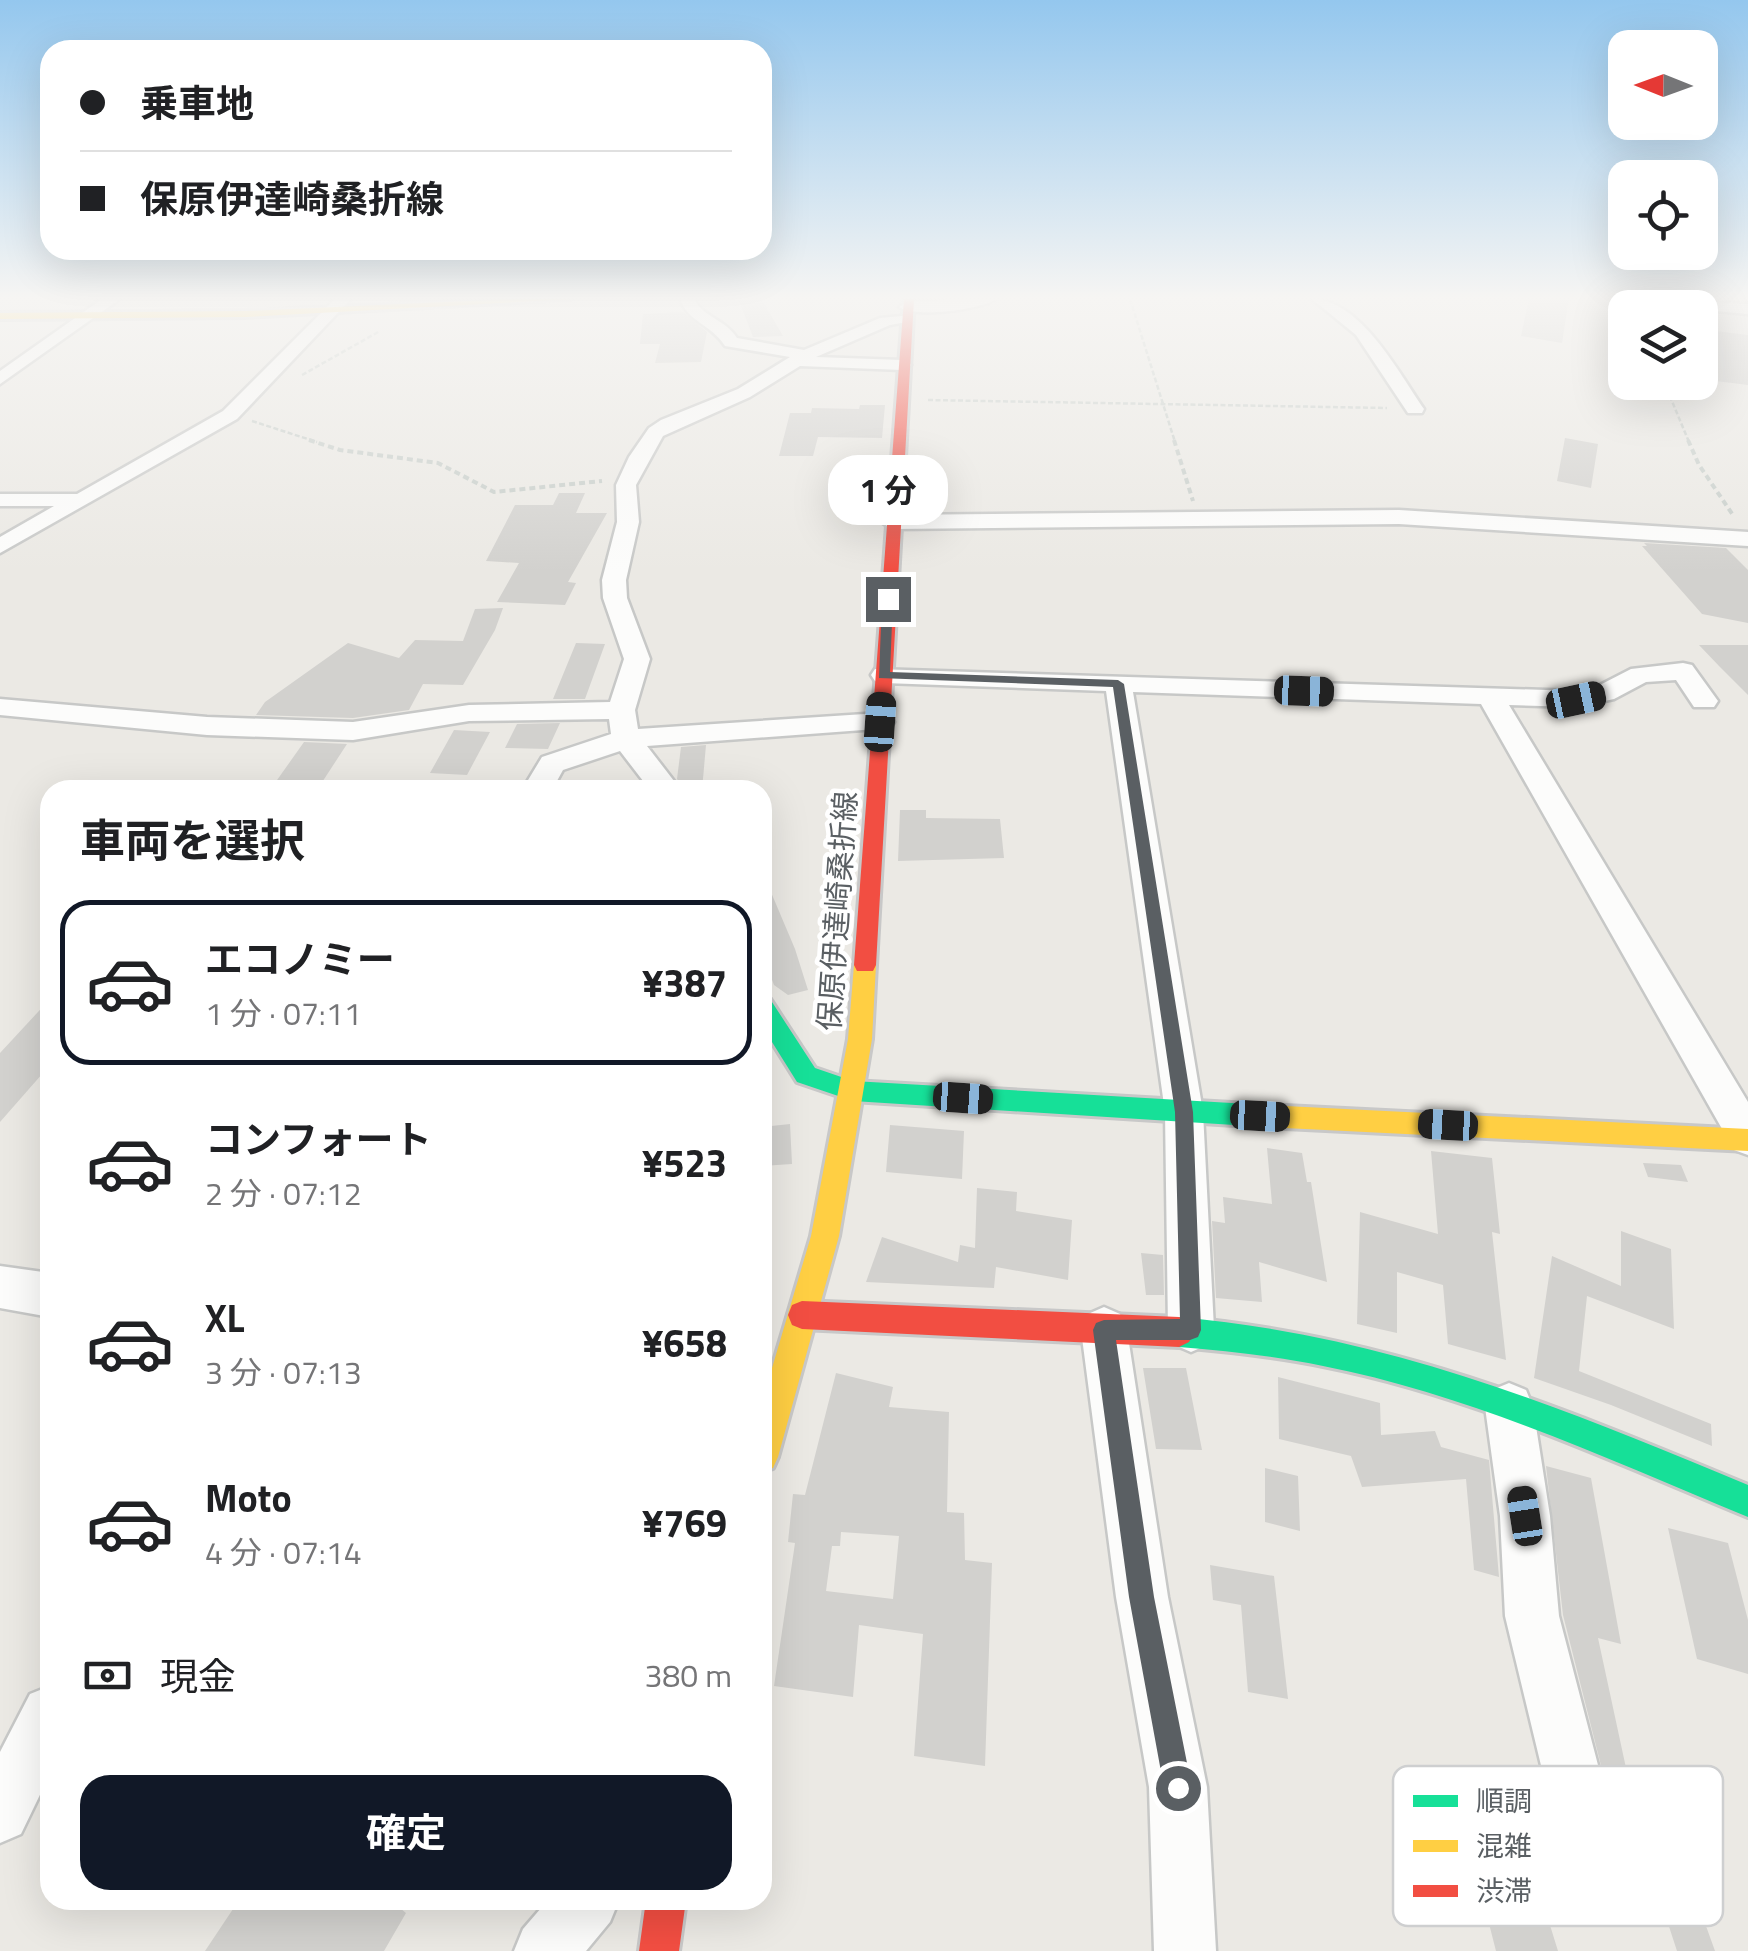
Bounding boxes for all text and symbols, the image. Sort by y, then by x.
north arrow [1608,30,1718,140]
map controls [1608,30,1718,400]
text: 乗車地 [140,74,254,132]
button: locate [1608,160,1718,270]
text: 保原伊達崎桑折線 [140,170,444,228]
button: layers [1608,290,1718,400]
callout: 1 分 [828,454,948,524]
text: 1 分 [860,466,916,514]
route end [866,577,911,622]
car [1273,675,1335,707]
car [1544,679,1608,721]
car [863,691,897,753]
street label: 保原伊達崎桑折線 [806,790,868,1032]
text: 車両を選択 [80,806,305,874]
text: エコノミー [205,930,395,988]
icon: car [85,938,175,1028]
text: ¥387 [642,954,727,1012]
text: 1 分 · 07:11 [205,989,362,1037]
car [932,1081,994,1115]
car [1229,1099,1291,1133]
car [1417,1108,1479,1142]
text: コンフォート [205,1110,432,1168]
icon: car [85,1118,175,1208]
text: ¥523 [642,1134,727,1192]
text: 2 分 · 07:12 [205,1169,362,1217]
text: XL [205,1289,245,1347]
icon: car [85,1298,175,1388]
text: ¥658 [642,1314,727,1372]
text: 3 分 · 07:13 [205,1348,362,1396]
text: Moto [205,1469,292,1527]
icon: car [85,1478,175,1568]
car [1505,1484,1545,1548]
text: ¥769 [642,1494,727,1552]
text: 4 分 · 07:14 [205,1528,362,1576]
text: 現金 [160,1647,236,1705]
icon: cash [80,1648,135,1703]
text: 380 m [644,1651,732,1699]
route start [1156,1766,1201,1811]
legend [1393,1766,1723,1926]
button: 確定 [80,1775,732,1890]
text: 順調 [1476,1779,1532,1822]
text: 混雑 [1476,1824,1532,1867]
text: 渋滞 [1476,1869,1532,1912]

